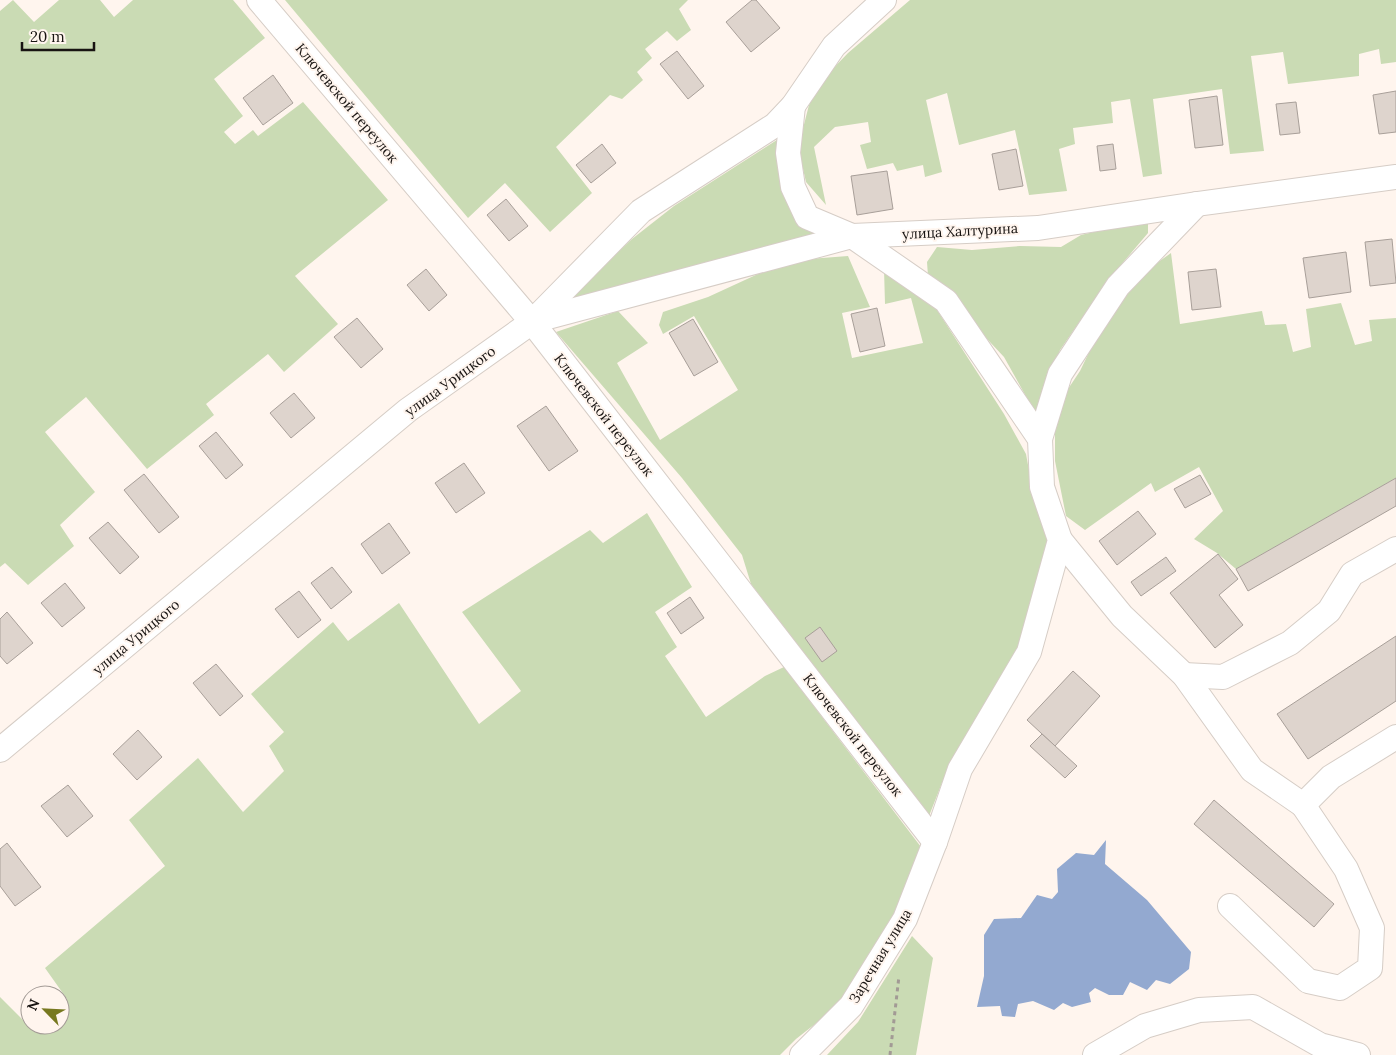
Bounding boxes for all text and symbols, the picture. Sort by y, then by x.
scale bar [22,20,95,52]
text: 20 m [30,27,65,46]
street label: Ключевской переулок [292,39,403,167]
street label: улица Халтурина [902,219,1018,243]
street label: улица Урицкого [401,342,499,420]
street label: Ключевской переулок [550,350,658,480]
street label: улица Урицкого [89,595,183,679]
street label: Ключевской переулок [799,670,907,800]
street label: Заречная улица [845,905,915,1007]
north arrow [20,985,70,1035]
text: N [23,996,44,1013]

